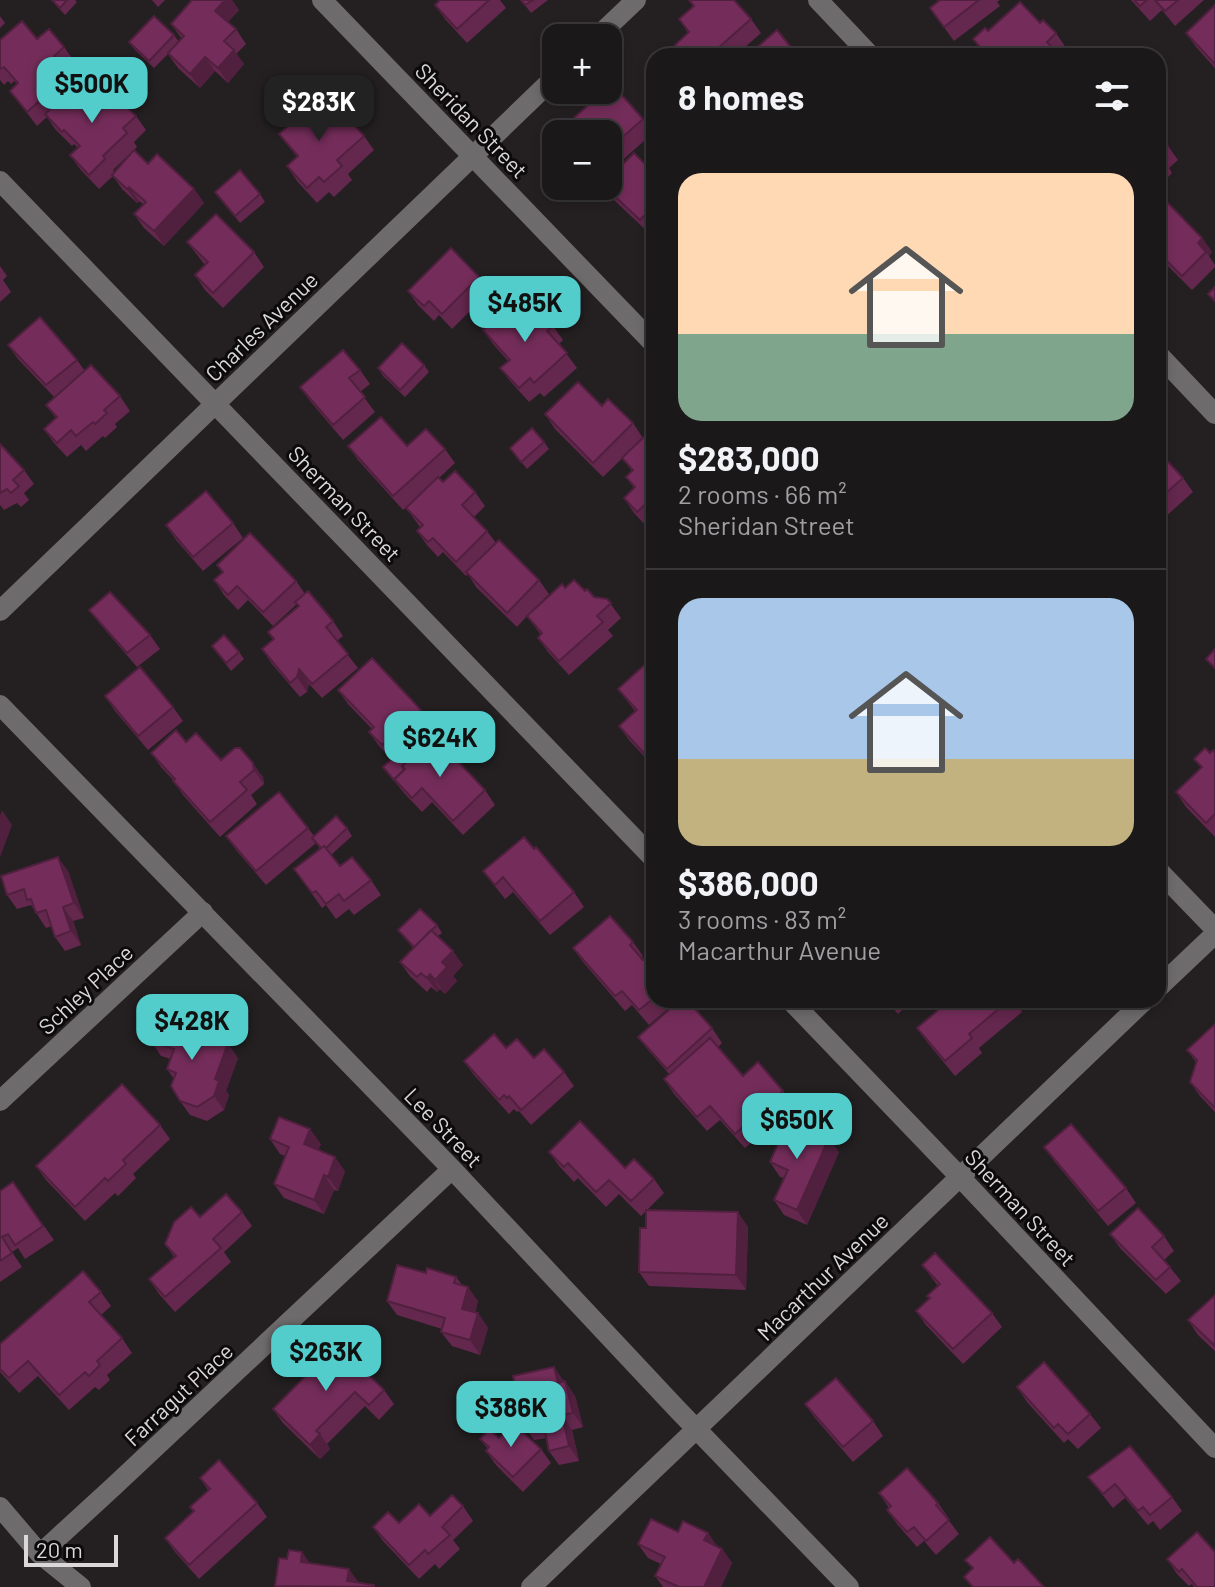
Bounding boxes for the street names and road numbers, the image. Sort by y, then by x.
street label: Sheridan Street [411,57,533,183]
street label: Charles Avenue [199,266,323,386]
street label: Sherman Street [284,440,406,566]
street label: Schley Place [32,939,138,1039]
street label: Lee Street [400,1082,488,1172]
street label: Sherman Street [960,1143,1082,1271]
street label: Macarthur Avenue [751,1207,893,1345]
street label: Farragut Place [118,1337,238,1451]

